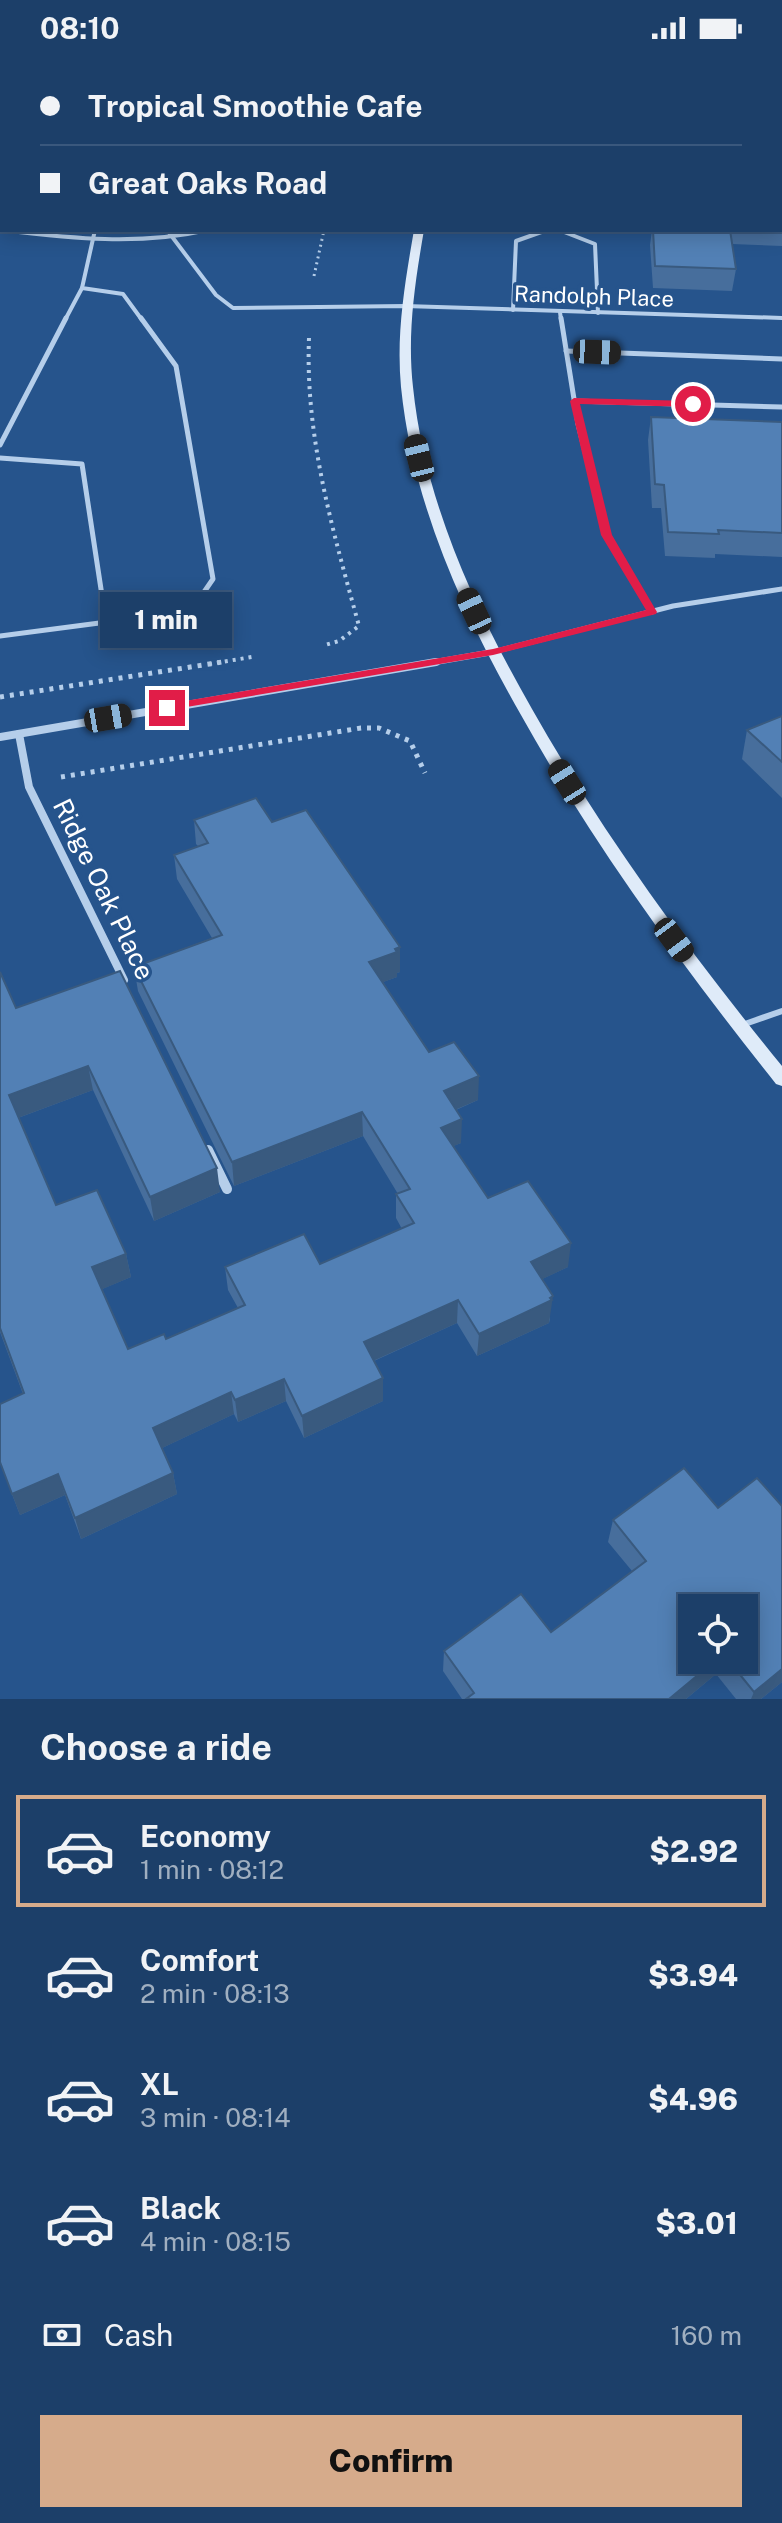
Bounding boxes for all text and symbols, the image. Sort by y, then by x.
text: 08:10 [40,10,120,46]
text: Tropical Smoothie Cafe [88,88,423,124]
text: Great Oaks Road [88,165,327,201]
street label: Randolph Place [514,280,674,312]
car [573,339,621,365]
route start [675,386,711,422]
car [402,432,436,484]
car [453,584,495,638]
callout: 1 min [101,592,233,648]
text: 1 min [134,604,198,635]
route end [149,690,185,726]
car [82,702,134,734]
car [544,755,590,809]
street label: Ridge Oak Place [47,793,161,985]
car [650,914,698,966]
map controls [678,1594,758,1674]
button: locate [678,1594,758,1674]
text: Choose a ride [40,1726,272,1768]
icon: car [44,1815,116,1887]
text: Economy [140,1818,271,1854]
text: $2.92 [649,1833,738,1869]
text: 1 min · 08:12 [140,1854,284,1885]
icon: car [44,1939,116,2011]
text: Comfort [140,1942,259,1978]
text: $3.94 [648,1957,738,1993]
text: 2 min · 08:13 [140,1978,290,2009]
icon: car [44,2063,116,2135]
text: XL [140,2066,179,2102]
text: $4.96 [648,2081,738,2117]
text: 3 min · 08:14 [140,2102,291,2133]
icon: car [44,2187,116,2259]
text: Black [140,2190,221,2226]
text: $3.01 [655,2205,738,2241]
text: 4 min · 08:15 [140,2226,291,2257]
icon: cash [40,2313,84,2357]
text: Cash [104,2317,173,2353]
text: 160 m [671,2320,742,2351]
button: Confirm [40,2415,742,2507]

